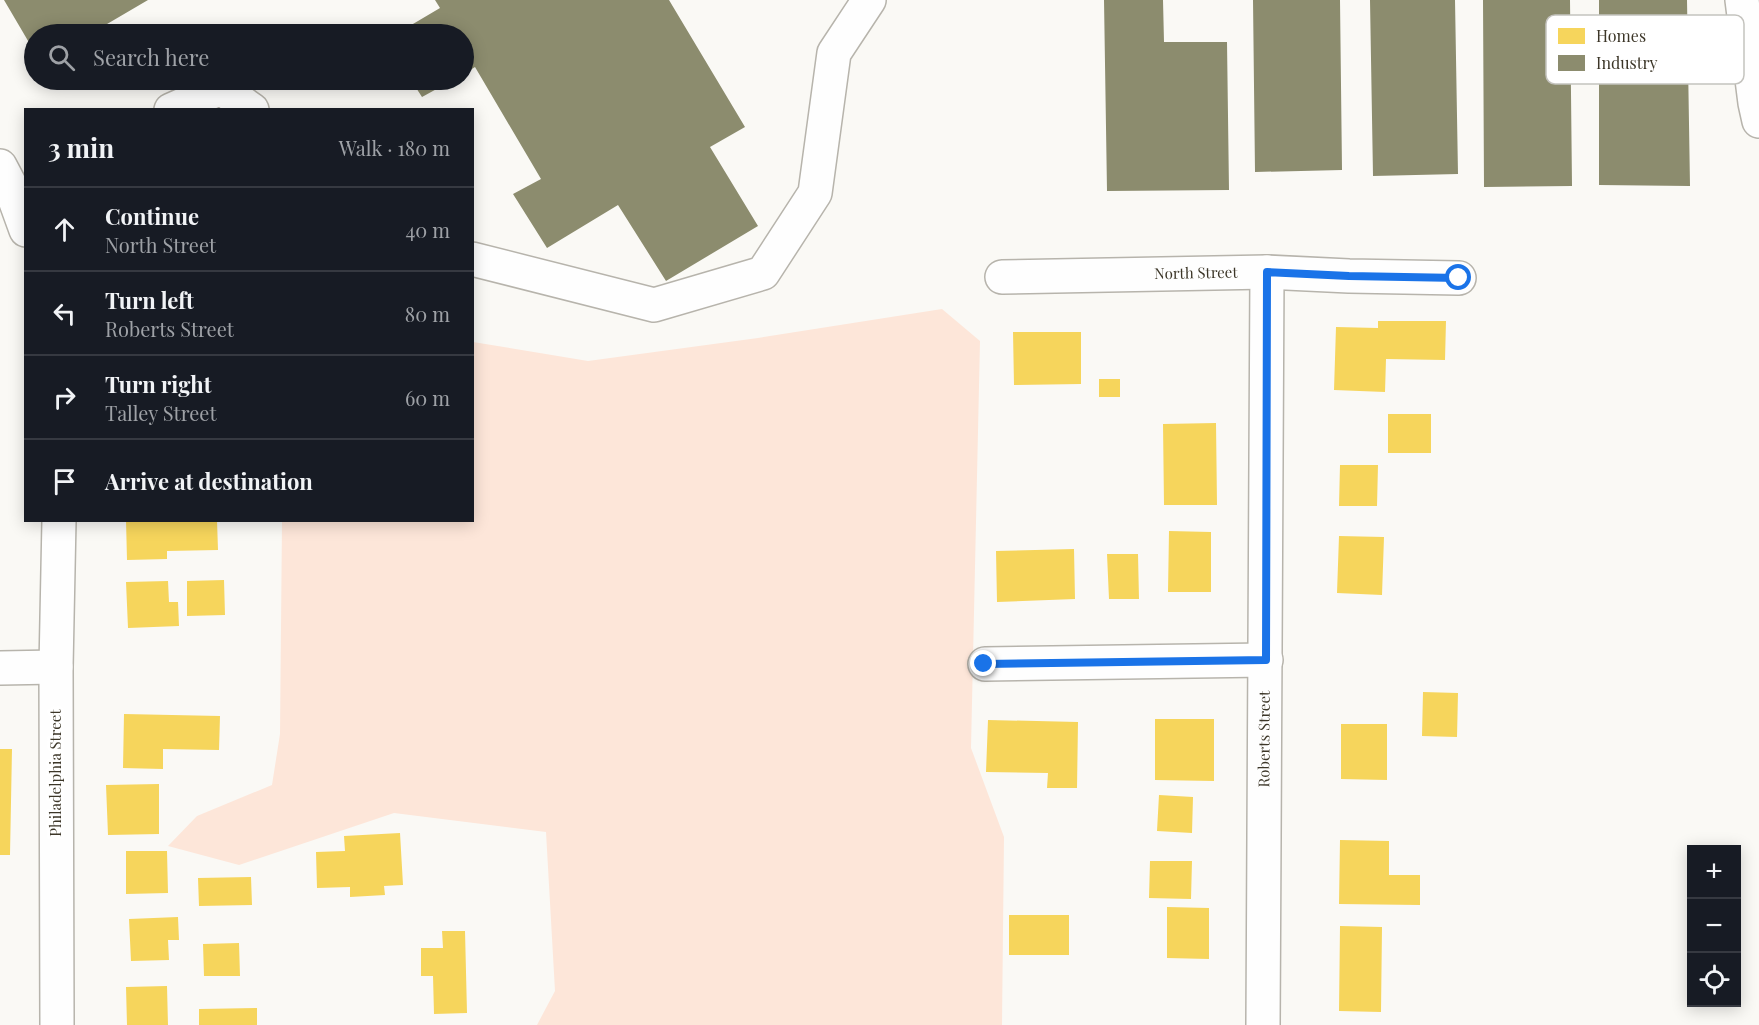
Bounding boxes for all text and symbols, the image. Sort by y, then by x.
legend [1546,15,1744,84]
search box [24,24,474,90]
text: Homes [1596,25,1646,46]
icon: search [45,41,78,74]
text: Search here [93,42,209,72]
text: Industry [1596,52,1658,73]
text: 3 min [48,130,114,165]
text: Walk · 180 m [339,134,450,161]
text: Continue [105,201,199,231]
icon: ahead [48,213,81,246]
text: 40 m [405,216,450,243]
text: North Street [105,231,216,258]
street label: North Street [1154,262,1239,283]
route start [1445,264,1471,290]
text: Turn left [105,285,194,315]
icon: left [48,297,81,330]
text: 80 m [405,300,450,327]
text: Roberts Street [105,315,234,342]
text: Turn right [105,369,211,399]
icon: right [48,381,81,414]
text: 60 m [405,384,450,411]
text: Talley Street [105,399,217,426]
icon: arrive [48,465,81,498]
text: Arrive at destination [105,466,313,496]
route end [970,650,996,676]
street label: Roberts Street [1253,690,1274,787]
street label: Philadelphia Street [45,709,65,837]
map controls [1687,845,1741,1007]
button: + [1687,845,1741,899]
button: − [1687,899,1741,953]
button: locate [1687,953,1741,1007]

